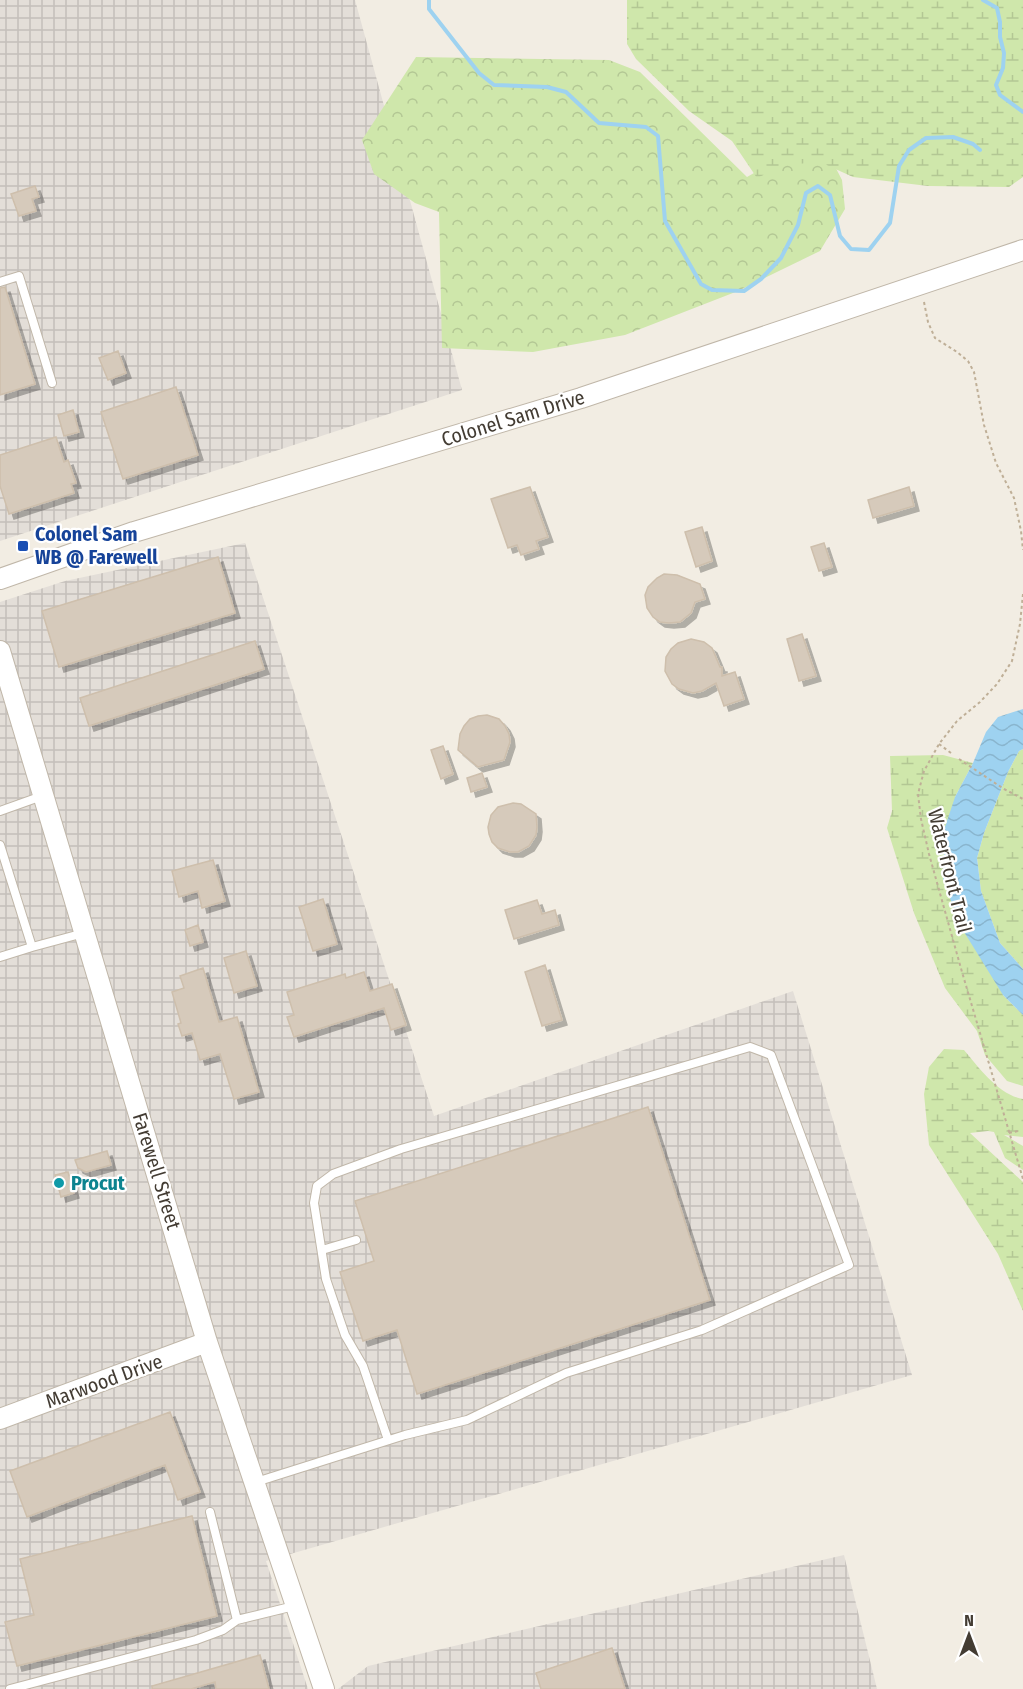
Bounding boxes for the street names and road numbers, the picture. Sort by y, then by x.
street label: Colonel Sam Drive [438,385,588,451]
street label: Waterfront Trail [923,806,977,936]
street label: Farewell Street [128,1110,186,1233]
street label: Marwood Drive [42,1349,166,1413]

